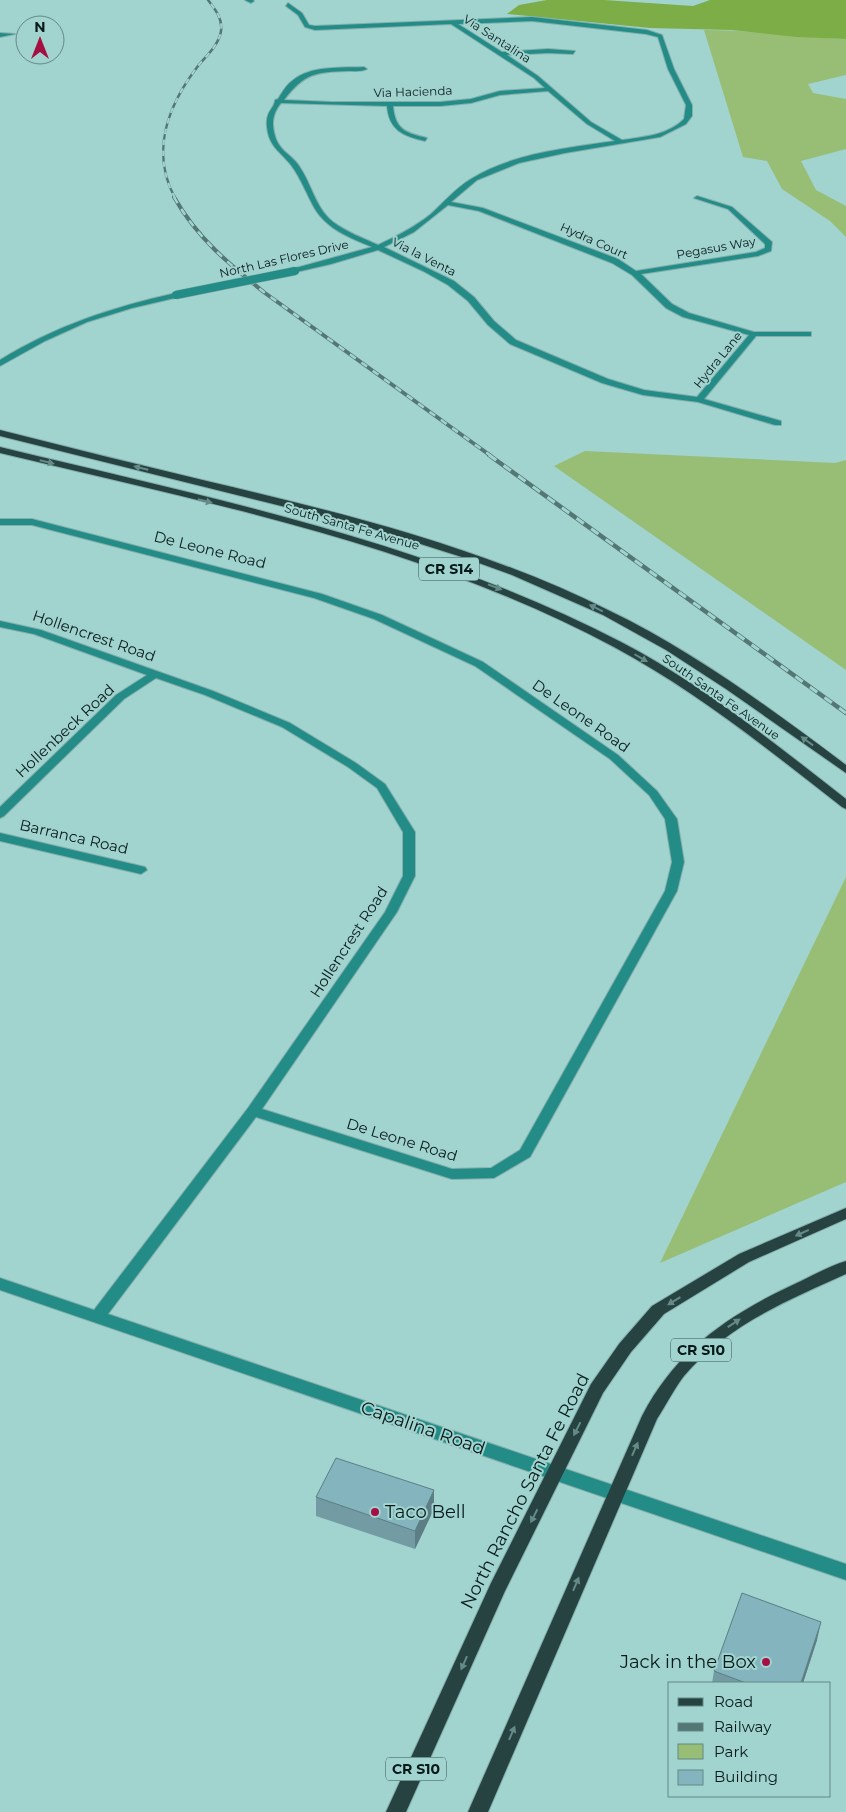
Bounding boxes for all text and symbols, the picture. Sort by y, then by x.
street label: Via Santalina [461,11,534,66]
north arrow [15,15,65,65]
text: N [34,18,46,36]
street label: Via Hacienda [373,83,453,100]
street label: Hydra Court [558,219,630,262]
street label: Pegasus Way [675,233,757,262]
street label: Via la Venta [390,234,459,279]
street label: North Las Flores Drive [218,236,350,281]
street label: Hydra Lane [690,328,745,391]
one-way arrow [40,458,55,466]
one-way arrow [133,463,148,471]
one-way arrow [198,497,213,505]
street label: South Santa Fe Avenue [283,500,421,553]
street label: De Leone Road [152,526,268,573]
road number: CR S14 [419,558,479,580]
one-way arrow [488,583,503,591]
one-way arrow [589,603,603,611]
street label: Hollencrest Road [30,606,158,665]
street label: South Santa Fe Avenue [660,650,783,743]
one-way arrow [634,653,647,662]
street label: De Leone Road [529,675,634,756]
street label: Hollenbeck Road [11,680,118,781]
one-way arrow [801,736,814,747]
street label: Barranca Road [18,815,130,858]
street label: Hollencrest Road [306,883,392,1001]
street label: De Leone Road [344,1114,460,1165]
one-way arrow [794,1228,809,1237]
one-way arrow [667,1296,680,1305]
one-way arrow [727,1319,741,1328]
road number: CR S10 [671,1338,731,1362]
street label: North Rancho Santa Fe Road [456,1370,594,1612]
street label: Capalina Road [358,1396,488,1460]
one-way arrow [573,1422,581,1436]
one-way arrow [632,1442,640,1456]
place label: Taco Bell [385,1501,466,1523]
marker: Taco Bell [369,1506,381,1518]
one-way arrow [530,1509,538,1524]
one-way arrow [573,1577,581,1591]
place label: Jack in the Box [619,1651,756,1673]
one-way arrow [459,1656,467,1670]
marker: Jack in the Box [760,1656,772,1668]
legend [668,1682,831,1797]
text: Road [714,1692,753,1711]
text: Railway [714,1717,772,1736]
one-way arrow [509,1726,517,1740]
text: Park [714,1742,748,1761]
road number: CR S10 [386,1758,446,1780]
text: Building [714,1767,778,1786]

